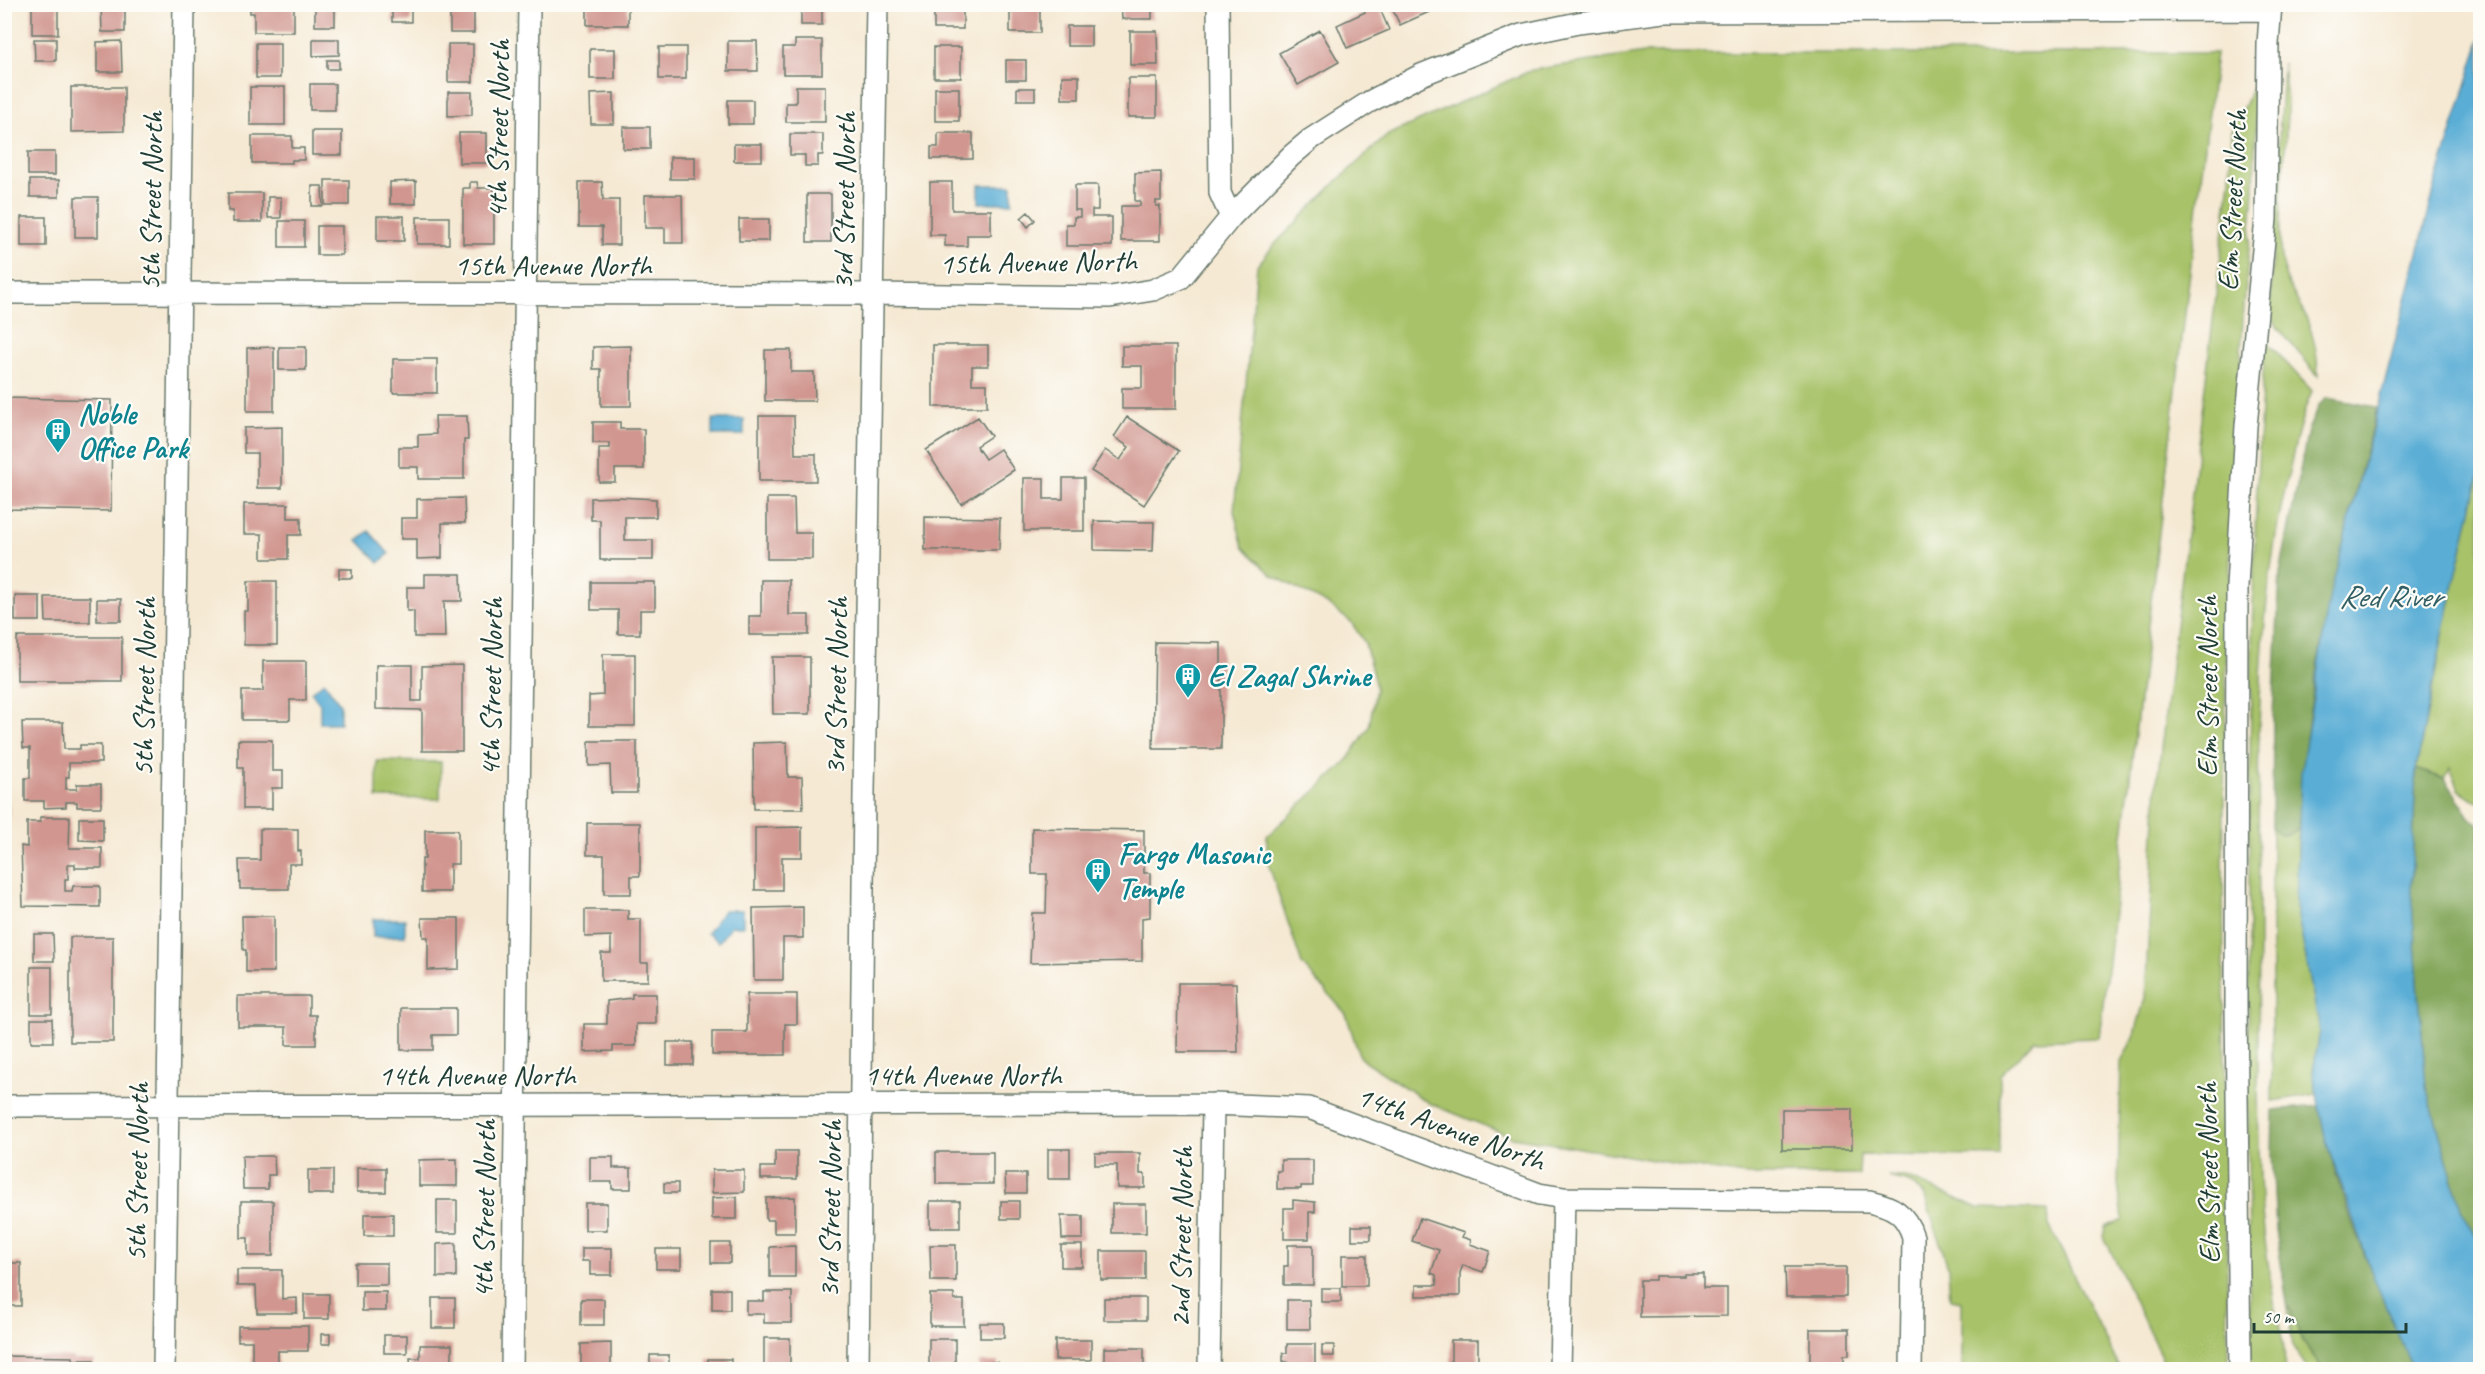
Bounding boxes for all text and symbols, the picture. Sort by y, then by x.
street label: 4th Street North [477,38,519,219]
street label: Elm Street North [2208,107,2256,292]
street label: 5th Street North [130,110,172,291]
street label: 3rd Street North [823,110,865,290]
street label: 15th Avenue North [939,241,1139,283]
street label: 15th Avenue North [454,246,654,284]
place label: Noble Office Park [78,395,191,467]
building icon: Noble Office Park [43,416,73,454]
water label: Red River [2339,576,2446,617]
street label: Elm Street North [2188,594,2226,777]
street label: 3rd Street North [815,595,857,775]
street label: 5th Street North [123,596,165,777]
street label: 4th Street North [470,596,512,777]
place label: El Zagal Shrine [1208,657,1373,695]
building icon: El Zagal Shrine [1173,661,1203,699]
place label: Fargo Masonic Temple [1118,835,1272,907]
building icon: Fargo Masonic Temple [1083,856,1113,894]
street label: 14th Avenue North [378,1056,578,1094]
street label: 14th Avenue North [864,1056,1064,1094]
street label: 14th Avenue North [1352,1076,1552,1180]
street label: 5th Street North [116,1081,158,1262]
street label: Elm Street North [2187,1081,2229,1264]
street label: 4th Street North [463,1118,505,1299]
street label: 3rd Street North [809,1118,851,1298]
street label: 2nd Street North [1160,1145,1202,1328]
scale bar [2254,1296,2406,1334]
text: 50 m [2263,1306,2296,1328]

